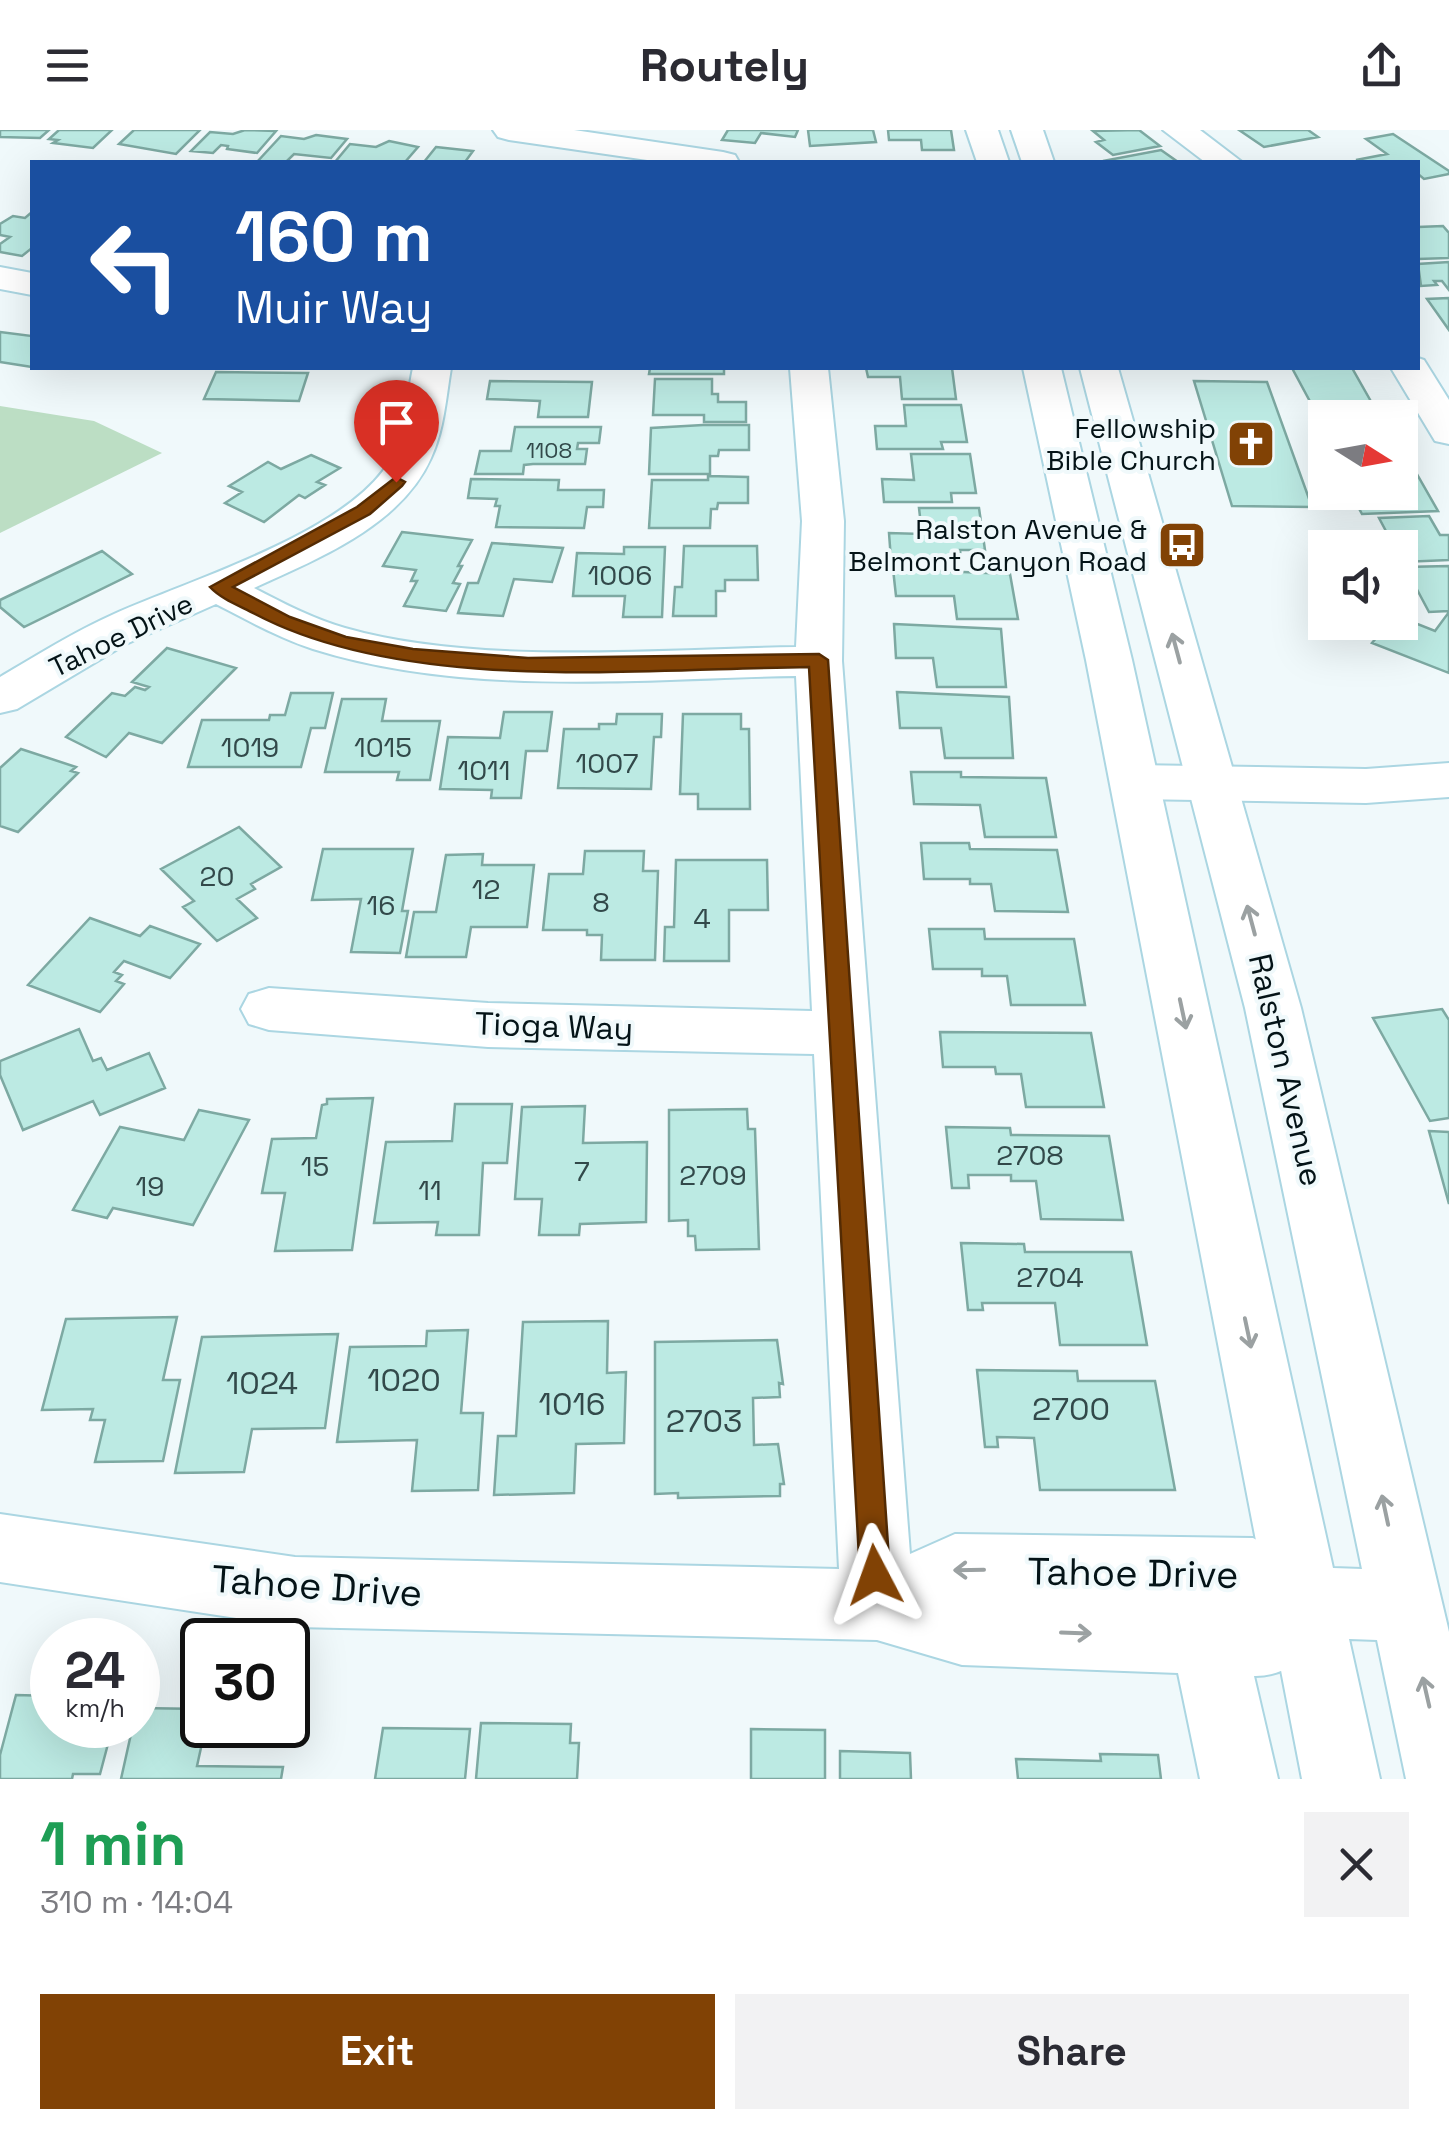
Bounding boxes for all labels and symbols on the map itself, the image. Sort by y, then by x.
pin [354,380,439,483]
north arrow [1308,400,1418,510]
place label: Fellowship Bible Church [1046,410,1216,478]
church icon: Fellowship Bible Church [1225,418,1277,470]
house number: 1108 [526,436,572,464]
place label: Ralston Avenue & Belmont Canyon Road [848,511,1147,579]
bus stop icon: Ralston Avenue & Belmont Canyon Road [1156,519,1208,571]
house number: 1006 [588,557,652,593]
street label: Tahoe Drive [43,585,199,685]
one-way arrow [1166,633,1185,664]
house number: 1019 [221,729,279,765]
house number: 1015 [354,729,412,765]
house number: 1007 [576,745,638,781]
house number: 1011 [457,752,511,788]
house number: 20 [200,858,234,894]
house number: 12 [472,871,500,907]
house number: 8 [592,884,610,920]
house number: 16 [367,887,395,923]
house number: 4 [693,900,711,936]
one-way arrow [1240,905,1259,936]
street label: Ralston Avenue [1240,950,1332,1190]
one-way arrow [1174,997,1193,1029]
street label: Tioga Way [474,1003,634,1049]
house number: 2708 [996,1137,1064,1173]
house number: 15 [301,1148,329,1184]
house number: 7 [574,1153,590,1189]
house number: 2709 [679,1157,747,1193]
house number: 19 [136,1168,164,1204]
house number: 11 [418,1172,442,1208]
house number: 2704 [1016,1259,1084,1295]
one-way arrow [1240,1316,1259,1348]
house number: 1020 [367,1360,441,1400]
house number: 1024 [226,1363,298,1403]
house number: 1016 [539,1384,605,1424]
house number: 2700 [1032,1389,1110,1429]
house number: 2703 [666,1401,742,1441]
one-way arrow [1375,1495,1393,1527]
position arrow [823,1523,927,1627]
street label: Tahoe Drive [1027,1547,1239,1599]
street label: Tahoe Drive [210,1555,424,1617]
one-way arrow [954,1560,986,1579]
speed limit sign: 30 [180,1618,310,1748]
one-way arrow [1060,1624,1092,1643]
one-way arrow [1415,1677,1434,1709]

